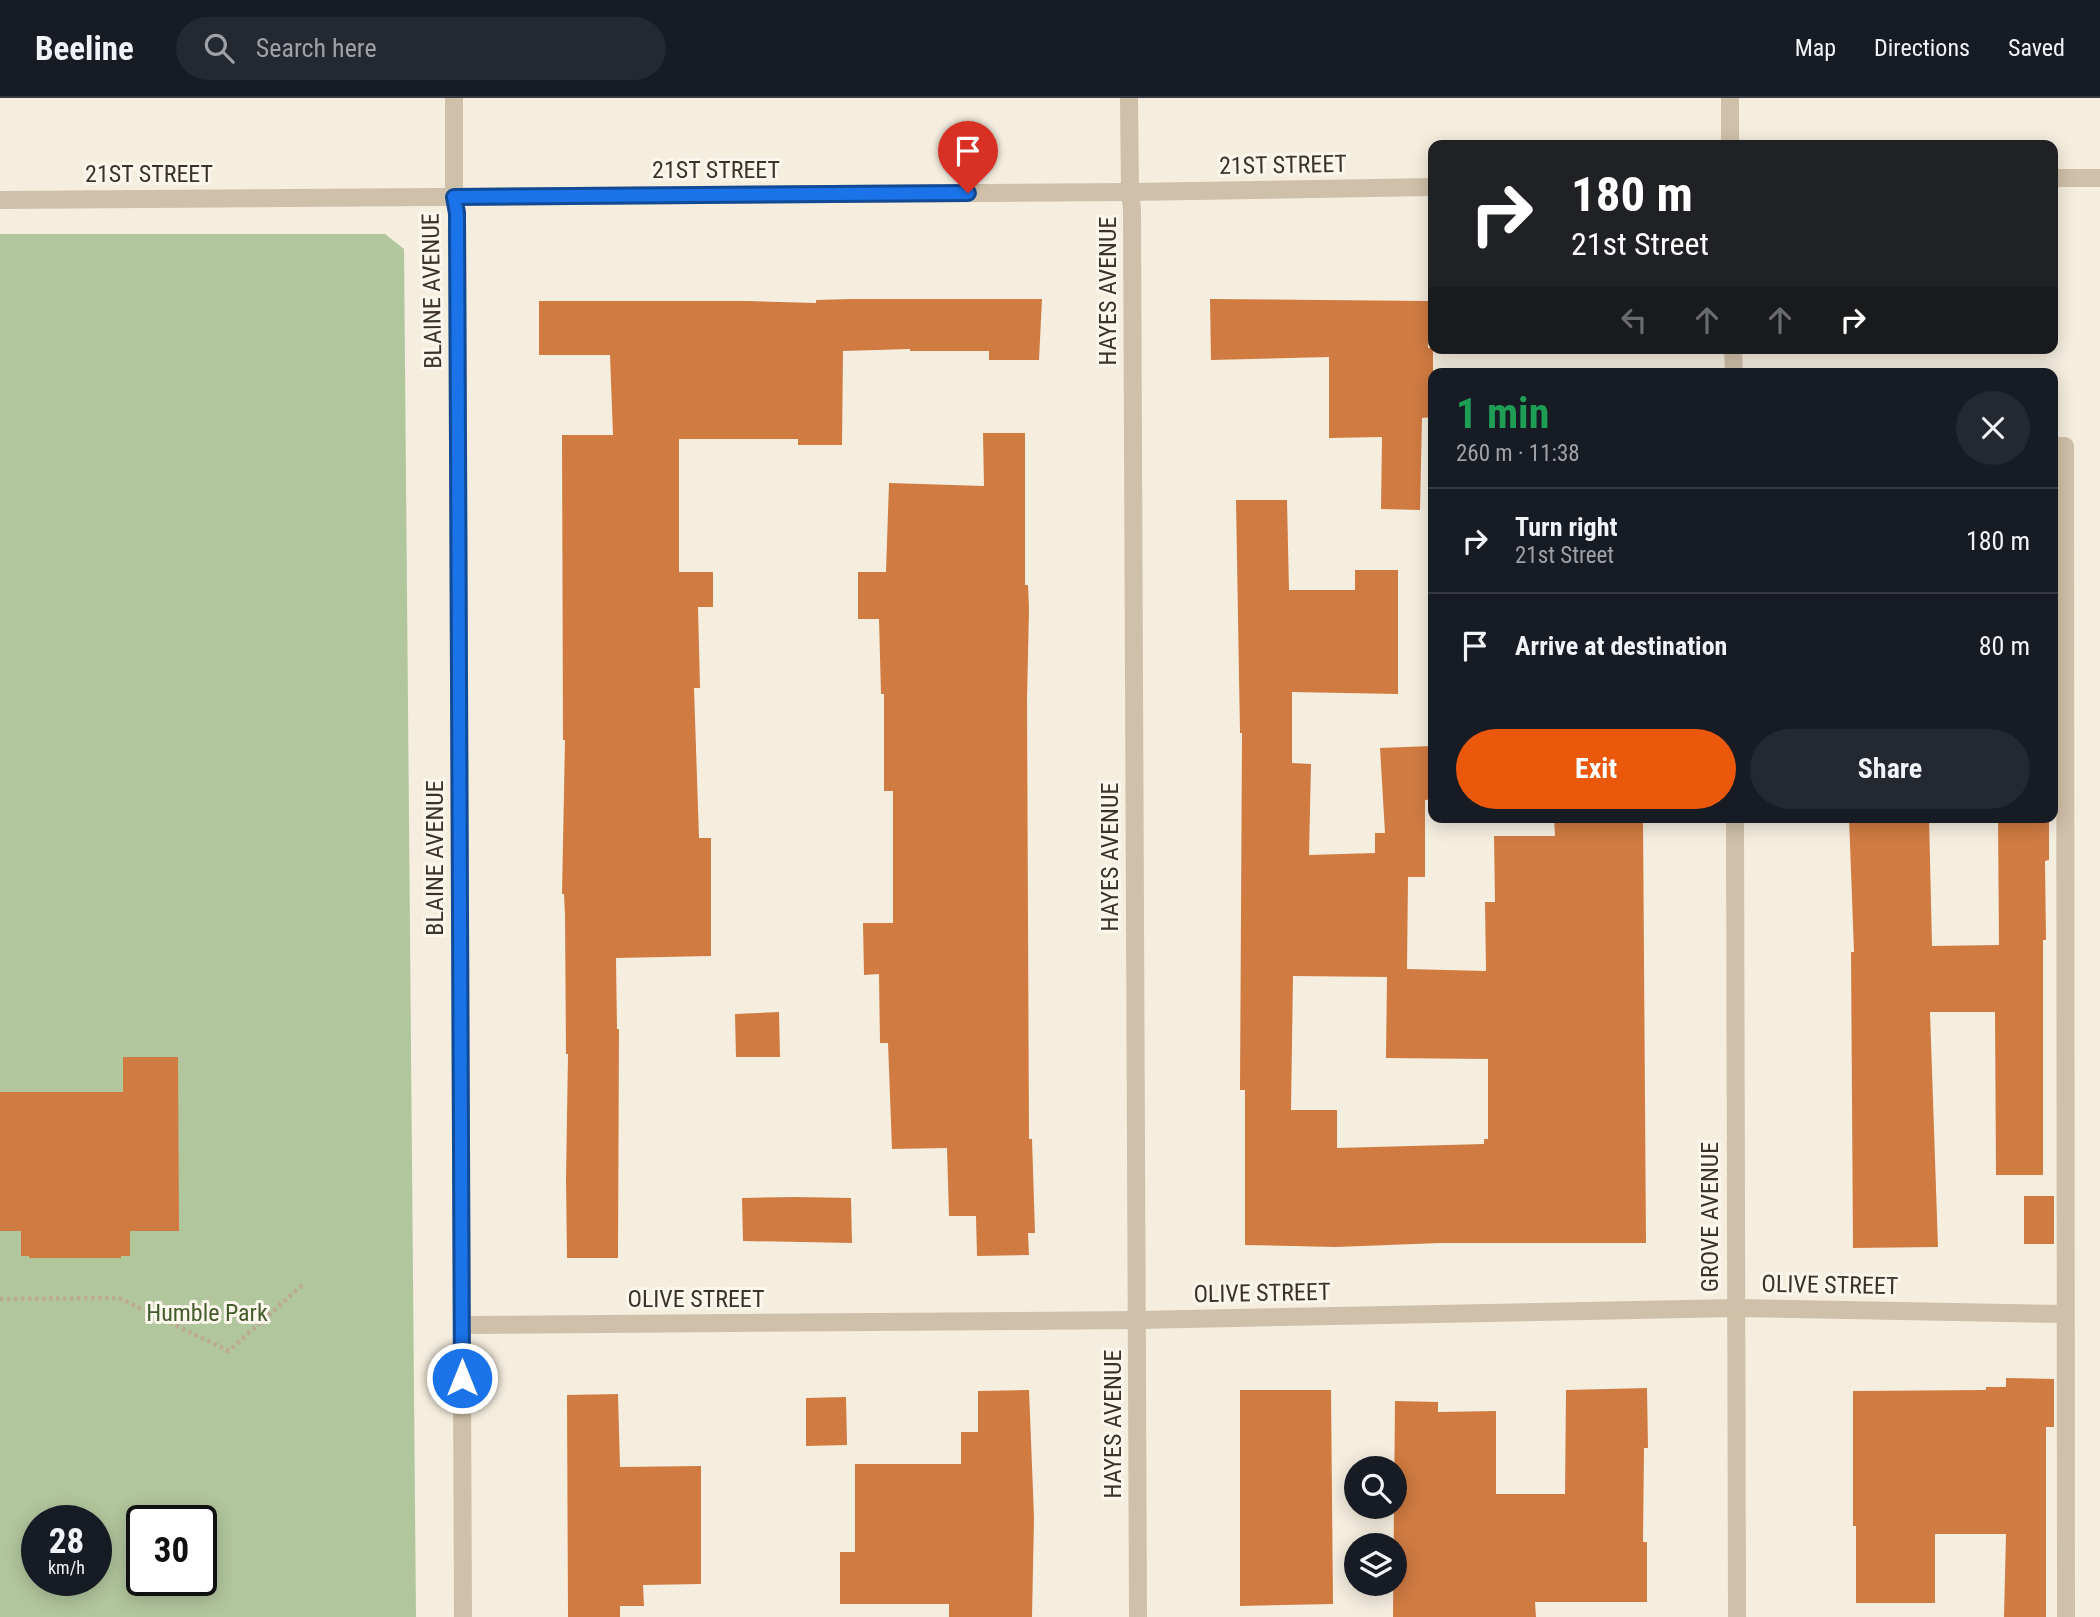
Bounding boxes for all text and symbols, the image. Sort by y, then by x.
search box [176,17,666,80]
text: Beeline [35,29,134,68]
icon: search [200,29,238,67]
text: Search here [256,33,377,63]
text: Map [1795,34,1836,62]
text: Directions [1874,34,1970,62]
text: Saved [2008,34,2065,62]
pin [938,121,998,193]
icon: arrive [949,132,987,170]
street label: 21ST STREET [1219,150,1347,180]
street label: 21ST STREET [652,156,780,184]
street label: 21ST STREET [85,160,213,188]
text: 180 m [1571,166,1693,223]
icon: right [1456,168,1547,259]
street label: BLAINE AVENUE [417,213,447,369]
street label: HAYES AVENUE [1094,217,1122,365]
text: 21st Street [1571,225,1709,263]
icon: left [1615,301,1653,339]
icon: ahead [1688,301,1726,339]
icon: ahead [1761,301,1799,339]
icon: right [1834,301,1872,339]
text: 1 min [1456,389,1549,438]
button: close [1956,391,2030,465]
text: 260 m · 11:38 [1456,440,1580,467]
text: Turn right [1515,512,1617,542]
icon: right [1456,522,1494,560]
text: 180 m [1966,526,2030,556]
text: 21st Street [1515,542,1614,569]
icon: arrive [1456,627,1494,665]
text: Arrive at destination [1515,631,1727,661]
text: 80 m [1979,631,2030,661]
button: Exit [1456,729,1736,809]
button: Share [1750,729,2030,809]
street label: BLAINE AVENUE [421,780,449,936]
street label: HAYES AVENUE [1096,783,1124,931]
street label: GROVE AVENUE [1696,1142,1724,1292]
street label: OLIVE STREET [1761,1270,1899,1300]
street label: OLIVE STREET [1193,1278,1331,1308]
street label: OLIVE STREET [628,1285,765,1313]
park label: Humble Park [146,1299,268,1327]
position arrow [425,1341,499,1415]
street label: HAYES AVENUE [1099,1350,1127,1498]
map controls [1344,1456,1407,1596]
button: search [1344,1456,1407,1519]
speed limit sign: 30 [126,1505,217,1596]
text: 28 [49,1521,84,1562]
button: layers [1344,1533,1407,1596]
text: km/h [48,1557,85,1578]

